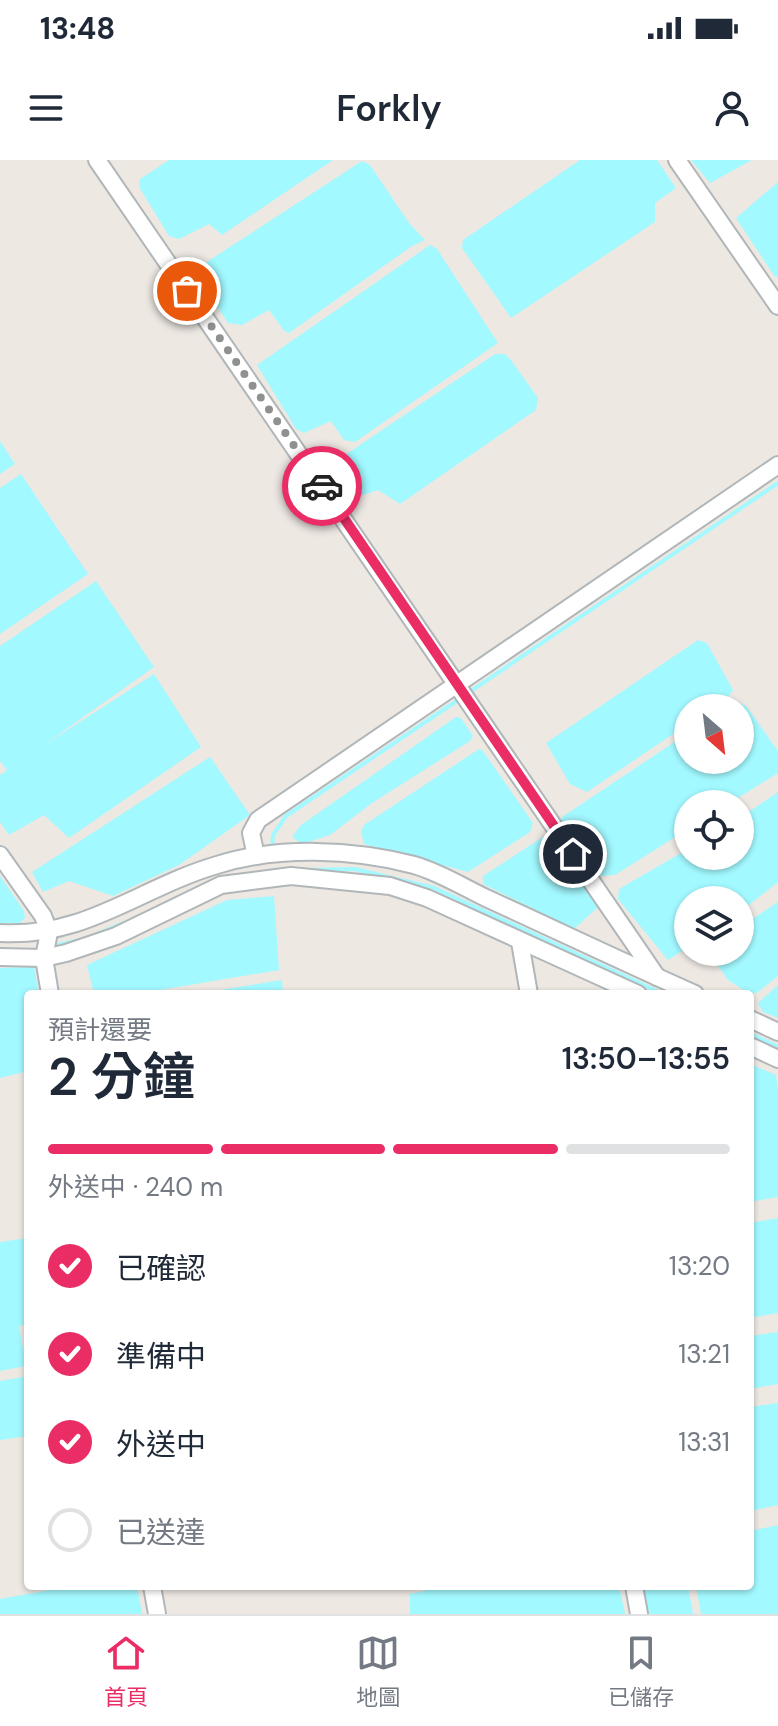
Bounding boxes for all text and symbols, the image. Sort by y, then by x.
text: 13:48 [40,9,115,48]
text: Forkly [336,85,442,132]
icon: menu [24,86,68,130]
icon: person [710,86,754,130]
pin [153,257,221,325]
icon: bag [165,269,209,313]
courier [282,446,362,526]
icon: car [300,464,344,508]
north arrow [674,694,754,774]
map controls [674,694,754,966]
button: locate [674,790,754,870]
pin [539,820,607,888]
icon: home [551,832,595,876]
button: layers [674,886,754,966]
text: 預計還要 [48,1013,152,1047]
text: 13:50–13:55 [562,1039,730,1078]
text: 2 分鐘 [48,1043,195,1111]
text: 外送中 · 240 m [48,1170,223,1204]
icon: check [48,1244,92,1288]
text: 已確認 [116,1249,206,1288]
text: 13:20 [669,1249,730,1283]
icon: check [48,1332,92,1376]
text: 準備中 [116,1337,206,1376]
text: 13:21 [678,1337,730,1371]
icon: check [48,1420,92,1464]
text: 外送中 [116,1425,206,1464]
text: 13:31 [678,1425,730,1459]
text: 已送達 [116,1513,206,1552]
tab: 首頁 [104,1631,148,1712]
tab: 地圖 [356,1631,400,1712]
tab: 已儲存 [608,1631,674,1712]

